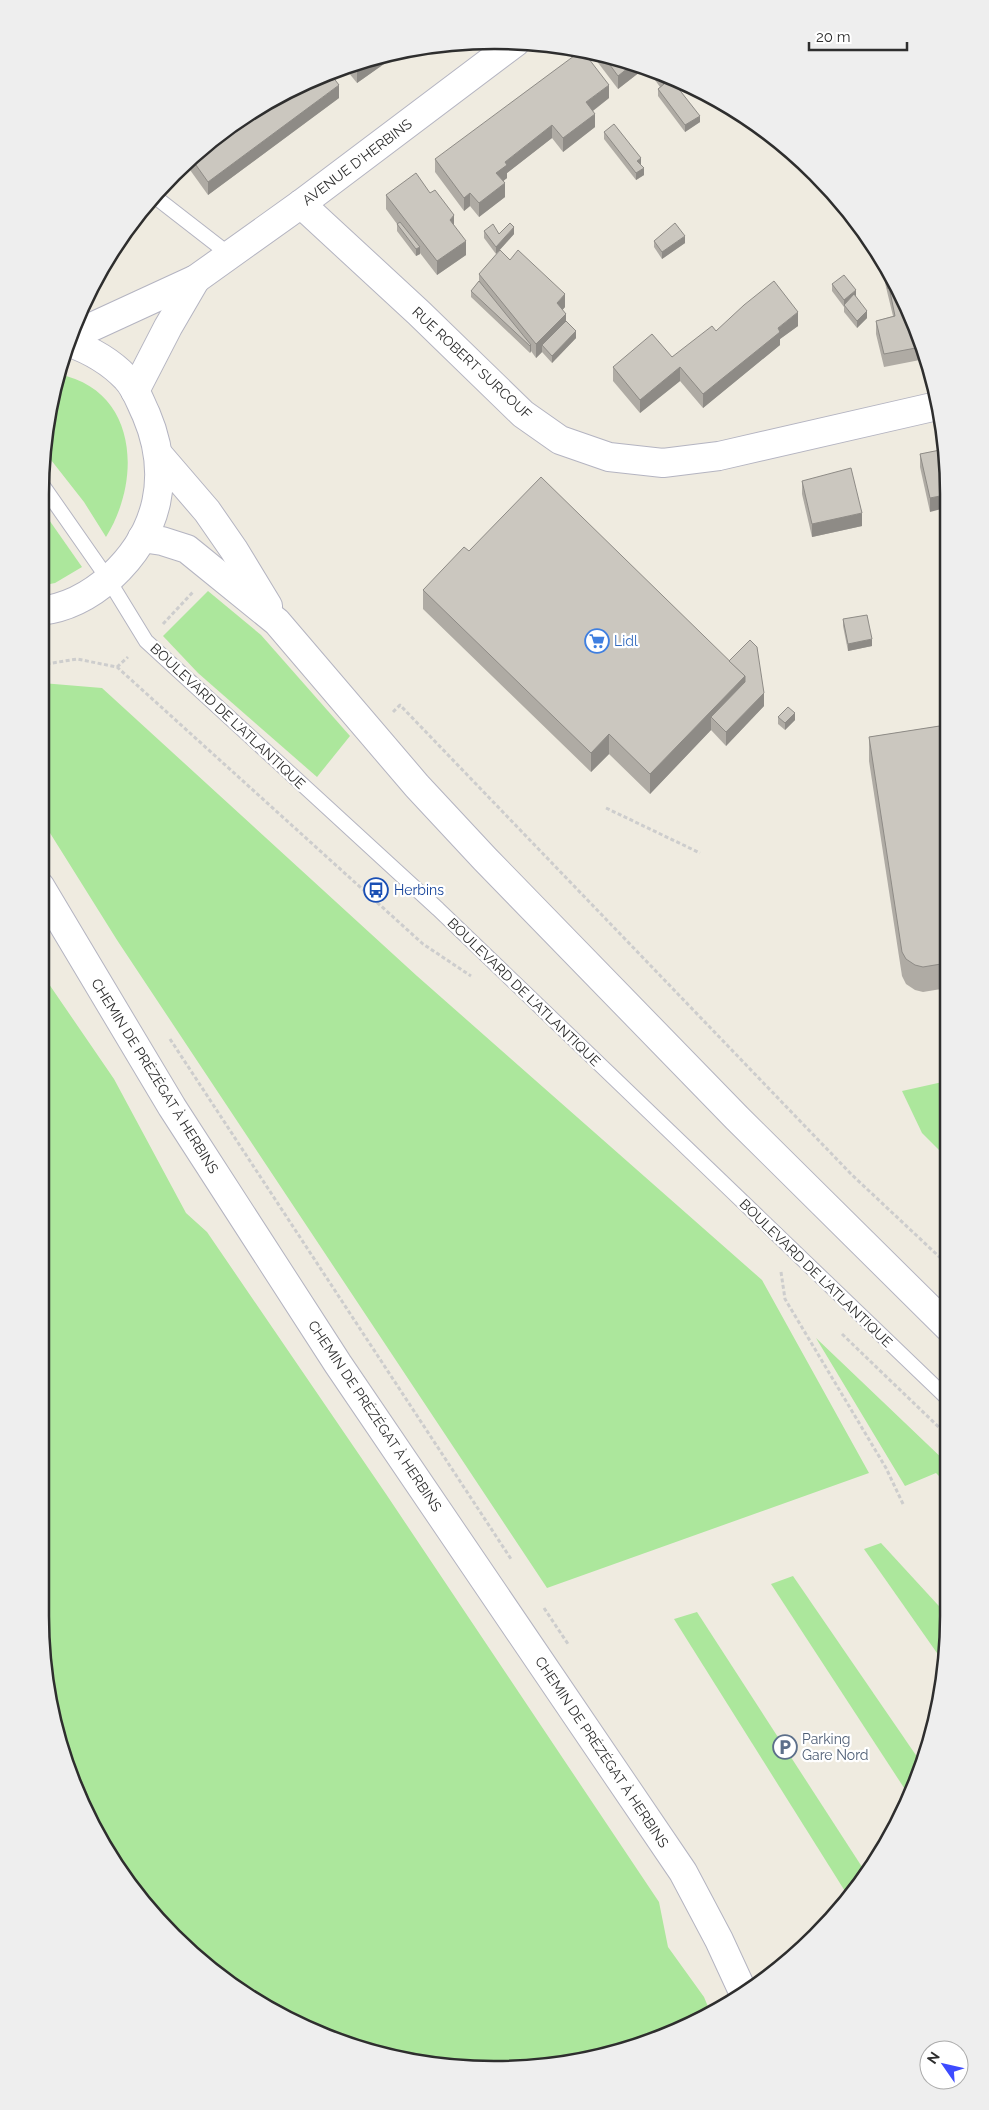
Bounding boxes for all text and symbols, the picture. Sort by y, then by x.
scale bar [809,20,906,52]
text: 20 m [816,28,851,46]
street label: AVENUE D'HERBINS [299,115,415,208]
street label: RUE ROBERT SURCOUF [409,304,535,422]
supermarket icon: Lidl [584,628,610,654]
place label: Lidl [614,633,638,649]
street label: BOULEVARD DE L'ATLANTIQUE [147,640,309,792]
bus stop icon: Herbins [363,877,389,903]
place label: Herbins [394,882,444,898]
street label: BOULEVARD DE L'ATLANTIQUE [444,915,604,1069]
street label: CHEMIN DE PRÉZÉGAT À HERBINS [88,975,223,1177]
street label: BOULEVARD DE L'ATLANTIQUE [736,1196,896,1350]
street label: CHEMIN DE PRÉZÉGAT À HERBINS [305,1317,446,1515]
street label: CHEMIN DE PRÉZÉGAT À HERBINS [532,1653,673,1851]
place label: Parking Gare Nord [802,1731,869,1763]
parking icon: Parking Gare Nord [772,1734,798,1760]
north arrow [919,2040,969,2090]
text: N [924,2049,943,2067]

